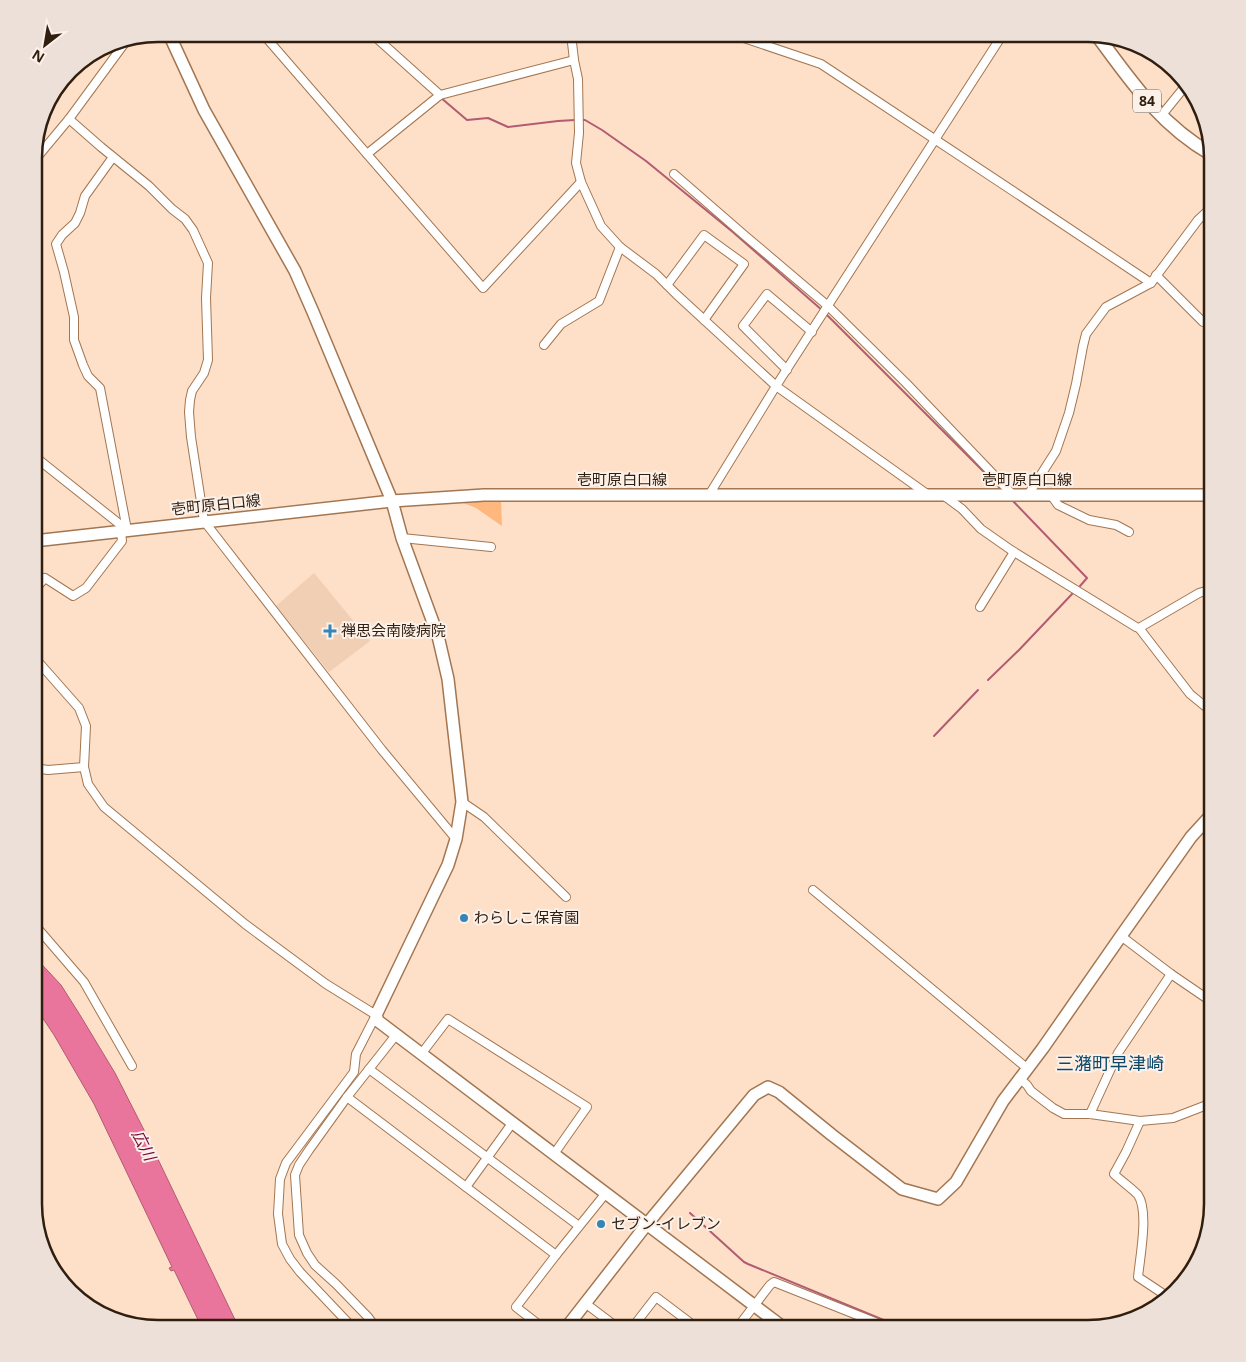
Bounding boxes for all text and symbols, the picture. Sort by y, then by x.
north arrow [20,20,70,70]
text: N [28,45,48,68]
road number: 84 [1133,90,1161,112]
street label: 壱町原白口線 [577,469,667,489]
street label: 壱町原白口線 [982,469,1072,489]
street label: 壱町原白口線 [170,489,262,519]
place label: 禅思会南陵病院 [341,620,446,640]
marker: 禅思会南陵病院 [323,624,337,638]
place label: わらしこ保育園 [474,907,579,927]
marker: わらしこ保育園 [458,912,470,924]
district label: 三潴町早津崎 [1056,1051,1164,1075]
water label: 広川 [127,1126,162,1166]
place label: セブン-イレブン [611,1213,721,1233]
marker: セブン-イレブン [595,1218,607,1230]

